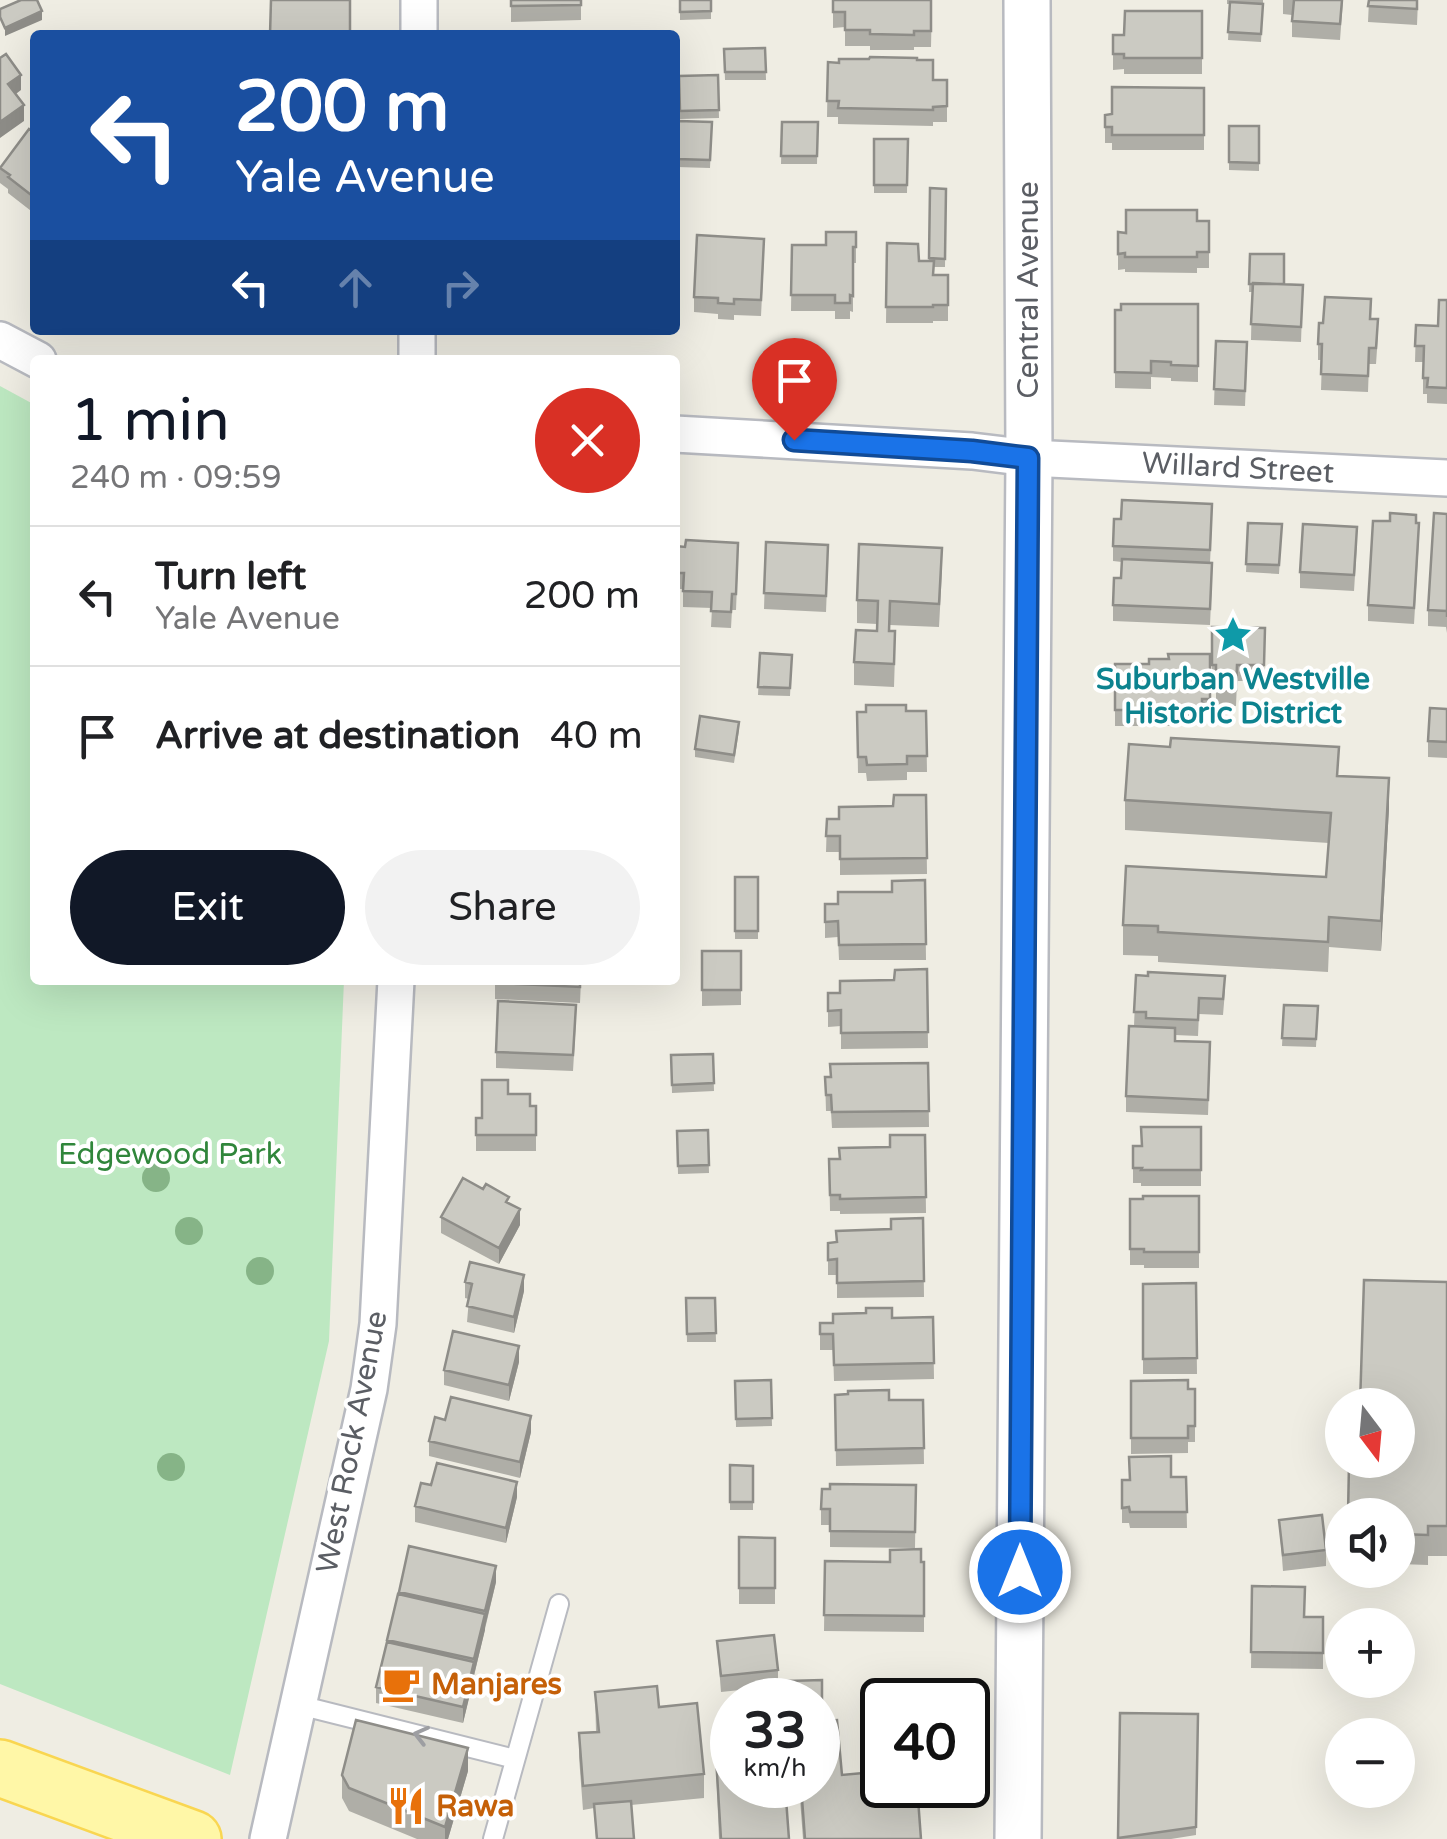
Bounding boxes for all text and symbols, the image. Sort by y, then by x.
text: 200 m [235,66,449,150]
icon: left [70,70,200,200]
text: Yale Avenue [235,151,495,205]
street label: Central Avenue [1010,181,1047,399]
icon: left [223,260,278,315]
icon: ahead [328,260,383,315]
icon: right [433,260,488,315]
pin [752,338,837,441]
icon: arrive [767,353,822,408]
text: 1 min [70,385,230,457]
button: close [535,388,640,493]
street label: Willard Street [1141,444,1335,492]
text: 240 m · 09:59 [70,459,282,497]
text: Turn left [155,554,306,600]
icon: left [70,569,125,624]
text: 200 m [524,573,640,619]
text: Yale Avenue [155,600,340,638]
place icon: Suburban Westville Historic District [1212,614,1254,656]
place label: Suburban Westville Historic District [1096,661,1370,732]
icon: arrive [70,709,125,764]
text: Arrive at destination [155,713,520,759]
text: 40 m [550,713,643,759]
button: Exit [70,850,345,965]
button: Share [365,850,640,965]
park label: Edgewood Park [58,1136,282,1173]
street label: West Rock Avenue [308,1308,396,1576]
north arrow [1325,1388,1415,1478]
map controls [1325,1388,1415,1808]
button: sound [1325,1498,1415,1588]
position arrow [968,1520,1072,1624]
button: + [1325,1608,1415,1698]
cafe icon: Manjares [380,1663,422,1705]
place label: Manjares [431,1666,562,1703]
speed limit sign: 40 [860,1678,990,1808]
text: 33 [744,1701,806,1761]
button: − [1325,1718,1415,1808]
one-way arrow [413,1726,430,1747]
text: km/h [744,1753,806,1783]
restaurant icon: Rawa [385,1785,427,1827]
place label: Rawa [436,1788,514,1825]

